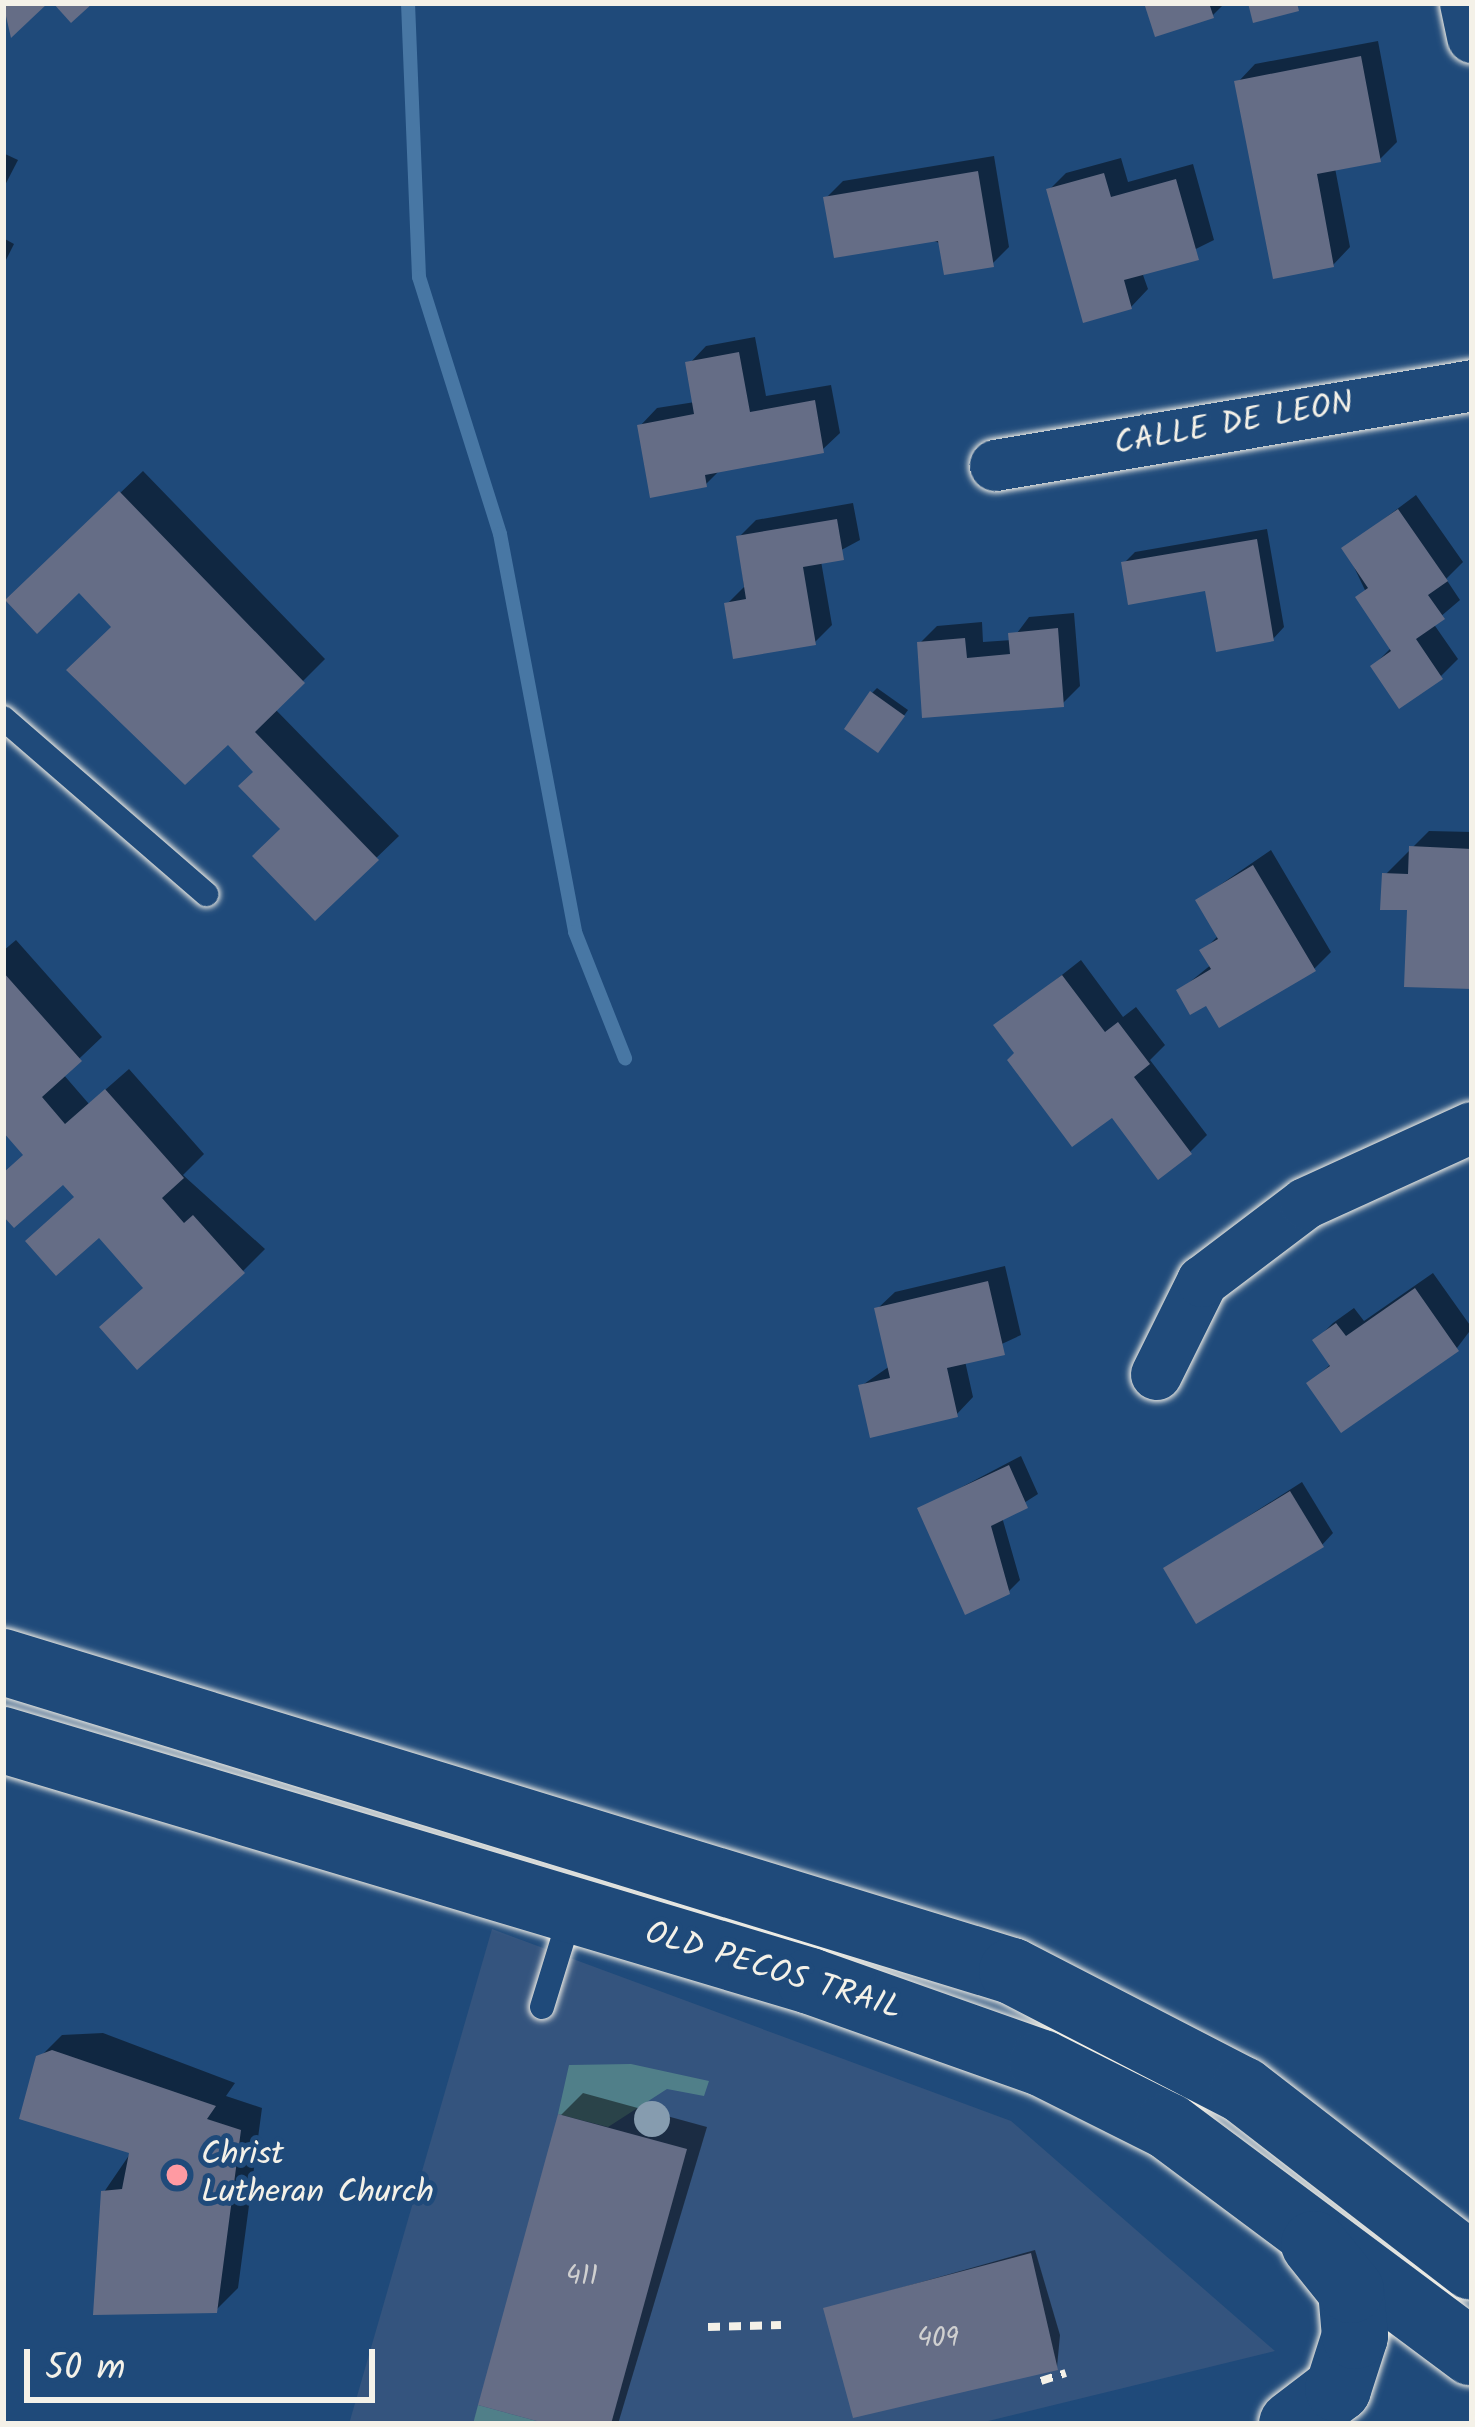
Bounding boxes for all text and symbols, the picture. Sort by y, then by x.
street label: CALLE DE LEON [1111,384,1357,466]
street label: OLD PECOS TRAIL [640,1914,906,2030]
place label: Christ Lutheran Church [201,2136,434,2214]
marker: Christ Lutheran Church [164,2162,190,2188]
house number: 411 [566,2261,598,2293]
house number: 409 [917,2323,959,2355]
scale bar [30,2325,381,2399]
text: 50 m [45,2341,125,2398]

